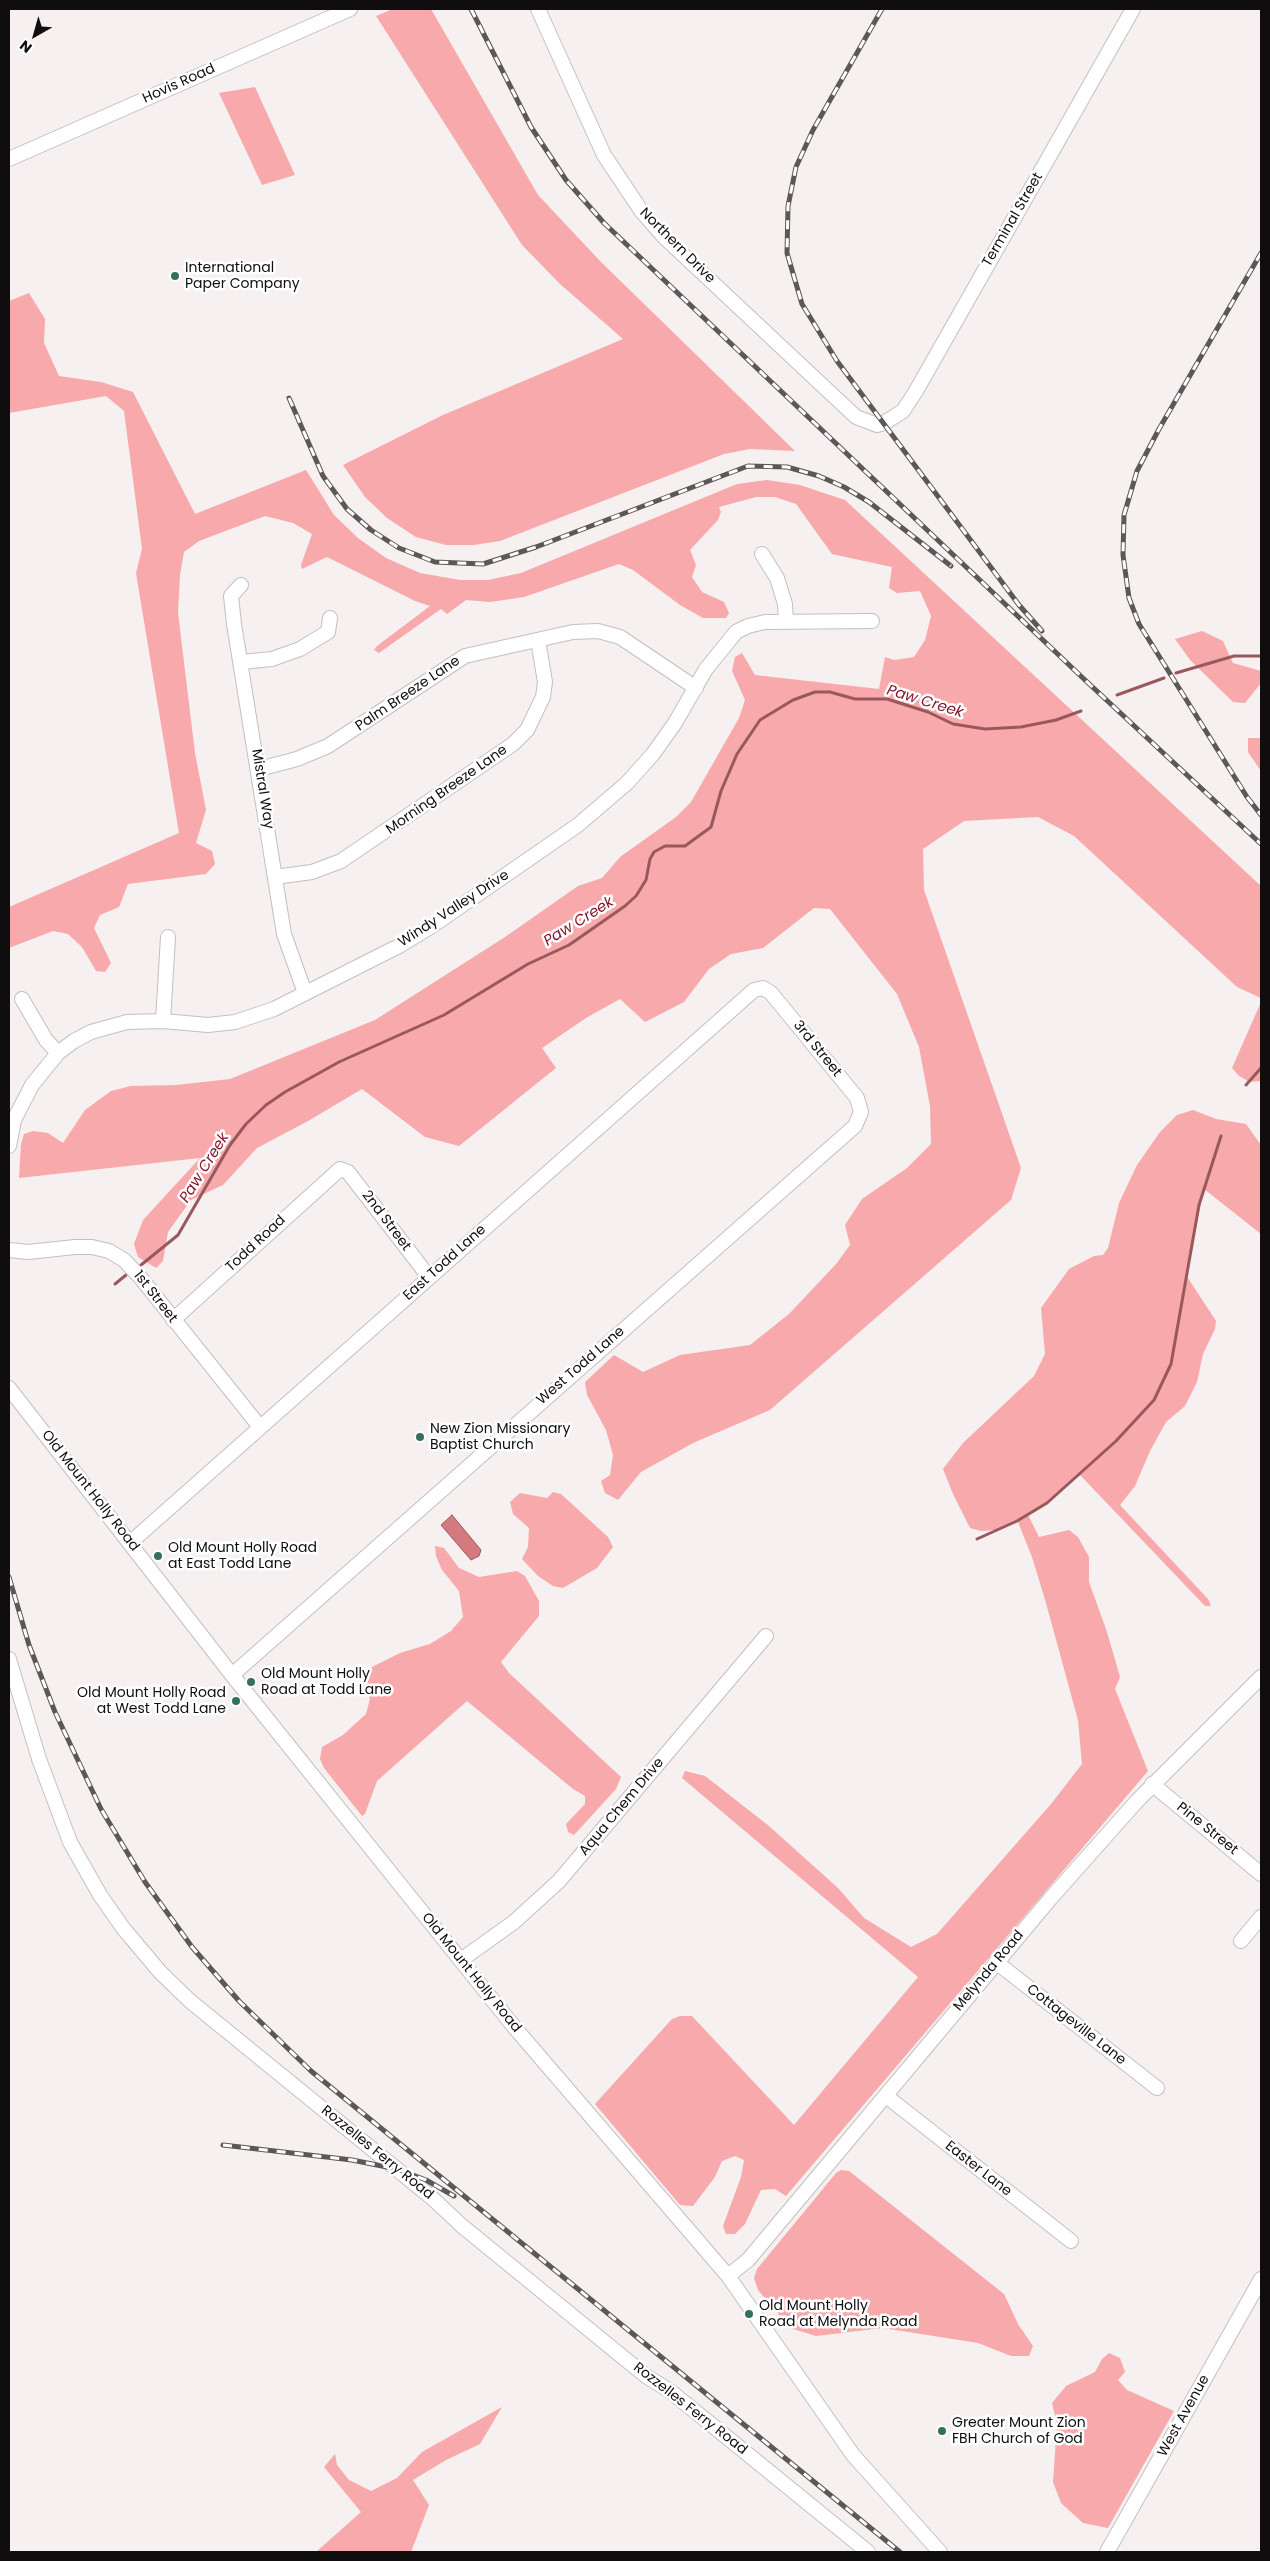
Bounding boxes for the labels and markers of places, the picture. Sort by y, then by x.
place label: International Paper Company [185,260,300,292]
marker: International Paper Company [169,270,181,282]
place label: New Zion Missionary Baptist Church [430,1421,570,1454]
marker: New Zion Missionary Baptist Church [414,1431,426,1443]
place label: Old Mount Holly Road at East Todd Lane [168,1540,317,1572]
marker: Old Mount Holly Road at East Todd Lane [152,1550,164,1562]
place label: Old Mount Holly Road at Todd Lane [261,1666,392,1698]
marker: Old Mount Holly Road at Todd Lane [245,1676,257,1688]
place label: Old Mount Holly Road at West Todd Lane [77,1685,226,1718]
marker: Old Mount Holly Road at West Todd Lane [230,1695,242,1707]
place label: Old Mount Holly Road at Melynda Road [759,2298,918,2330]
marker: Old Mount Holly Road at Melynda Road [743,2308,755,2320]
place label: Greater Mount Zion FBH Church of God [952,2415,1086,2448]
marker: Greater Mount Zion FBH Church of God [936,2425,948,2437]

